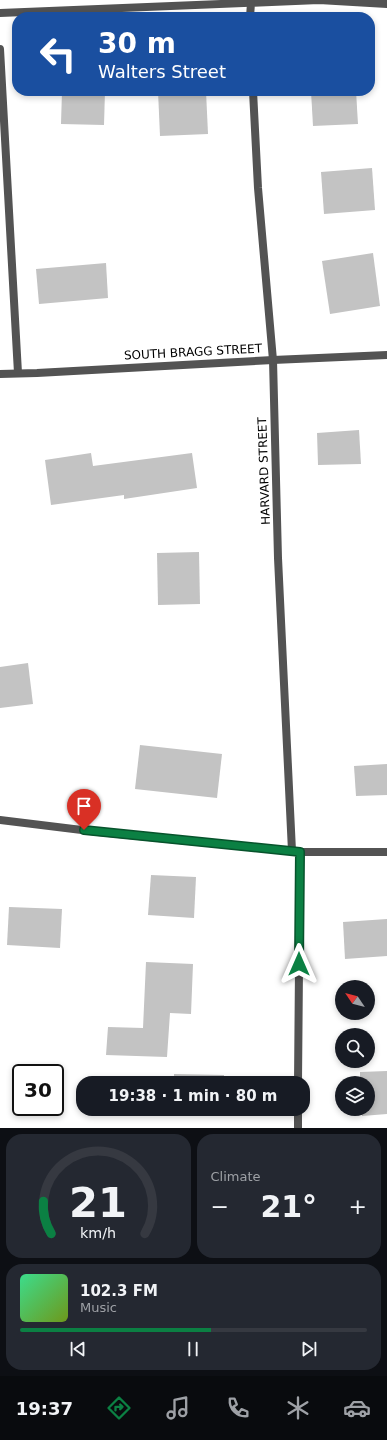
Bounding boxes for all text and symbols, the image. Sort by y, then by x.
text: 30 m [98,27,176,60]
icon: left [32,28,84,80]
text: Walters Street [98,61,226,82]
street label: SOUTH BRAGG STREET [124,341,263,363]
street label: HARVARD STREET [255,416,273,525]
pin [67,789,101,830]
icon: arrive [73,795,95,817]
position arrow [278,943,320,985]
north arrow [335,980,375,1020]
map controls [335,980,375,1116]
button: search [335,1028,375,1068]
speed limit sign: 30 [12,1064,64,1116]
button: layers [335,1076,375,1116]
text: 19:38 · 1 min · 80 m [109,1087,277,1105]
text: Climate [211,1169,261,1184]
text: 21 [69,1178,127,1227]
text: 21° [260,1189,317,1224]
text: − [211,1194,229,1219]
text: + [349,1194,367,1219]
text: km/h [80,1225,116,1241]
text: 102.3 FM [80,1282,158,1300]
text: Music [80,1300,117,1315]
icon: previous [67,1338,89,1360]
icon: pause [182,1338,204,1360]
icon: next [298,1338,320,1360]
icon: directions [105,1394,133,1422]
icon: music [164,1394,192,1422]
icon: phone [224,1394,252,1422]
icon: climate [284,1394,312,1422]
icon: car [343,1394,371,1422]
text: 19:37 [16,1398,73,1419]

